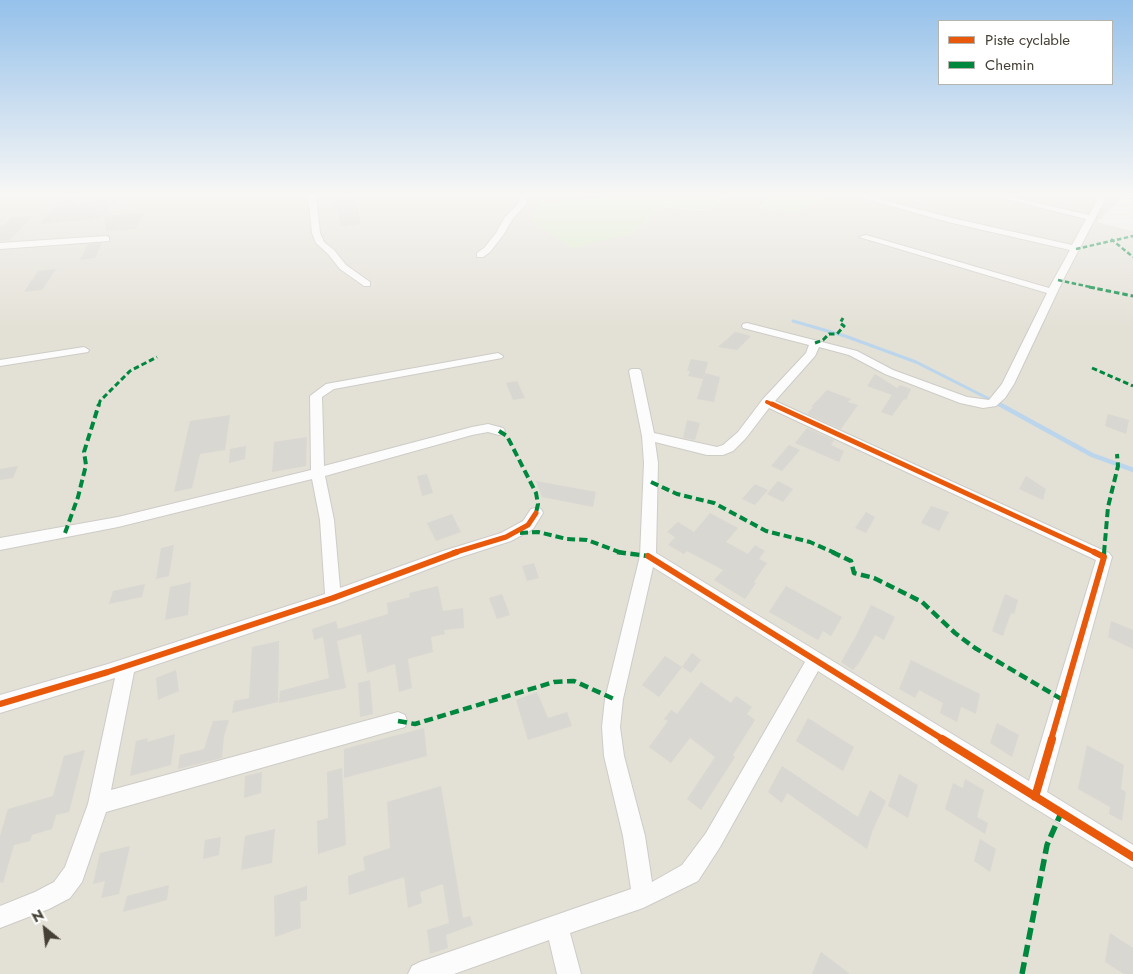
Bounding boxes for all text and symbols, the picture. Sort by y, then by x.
legend [938,20,1113,85]
text: Piste cyclable [985,29,1070,51]
text: Chemin [985,54,1034,76]
north arrow [20,904,70,954]
text: N [28,904,47,927]

